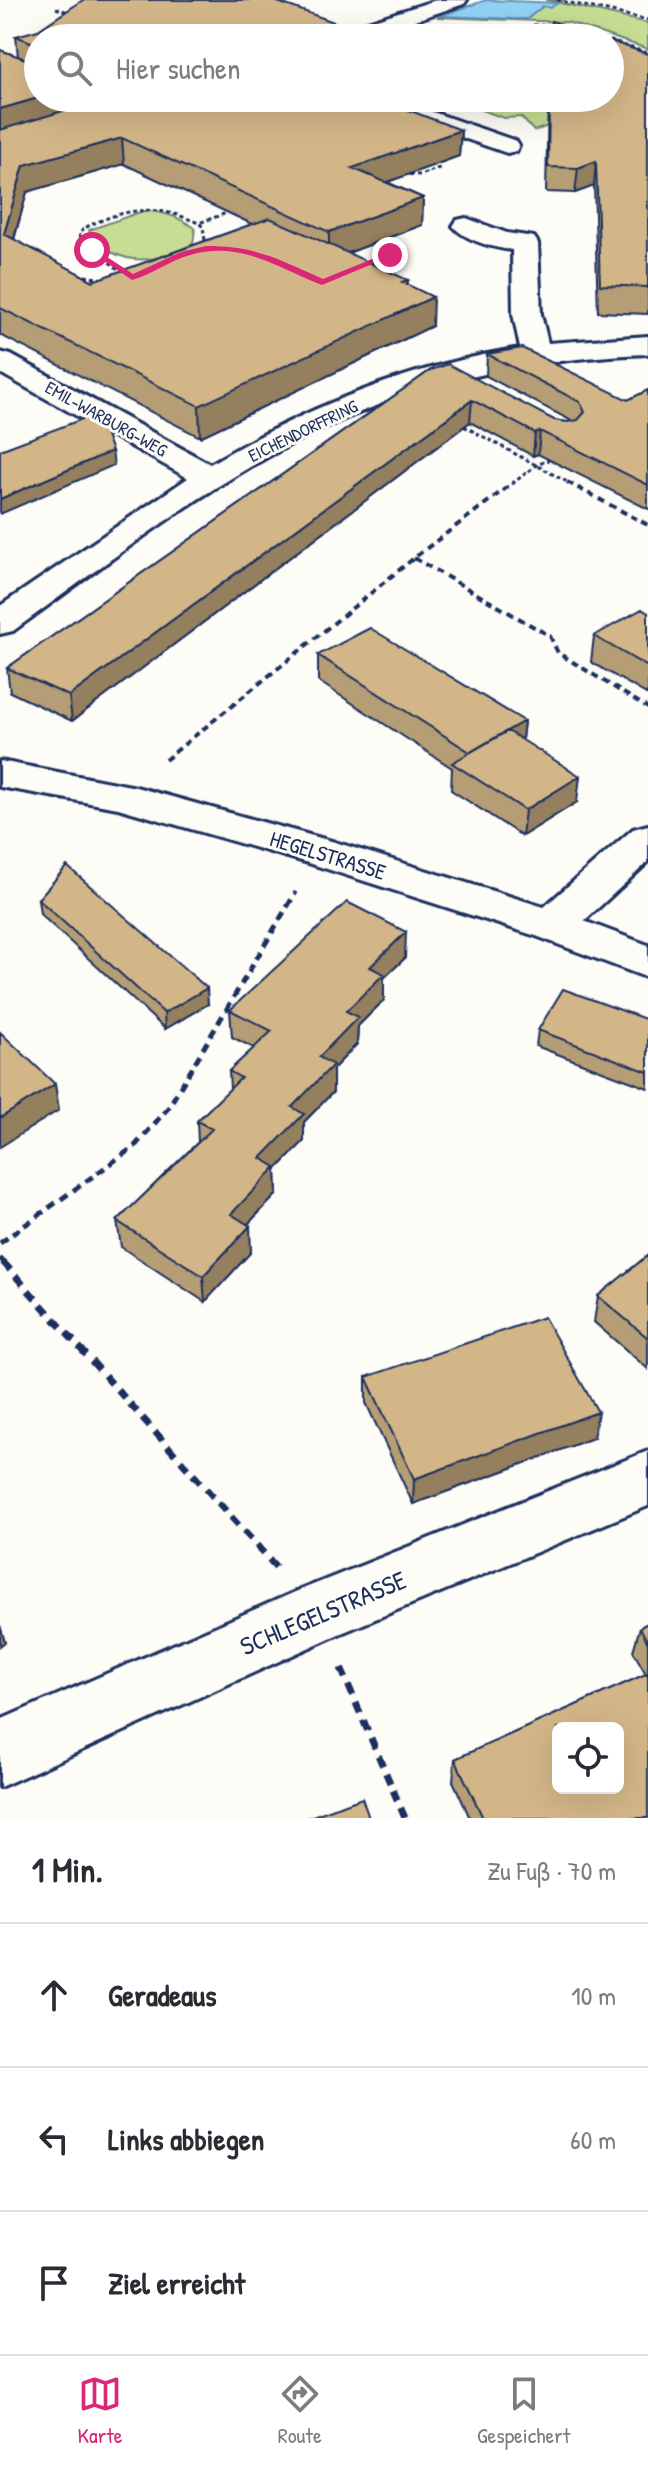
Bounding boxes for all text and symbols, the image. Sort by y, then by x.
search box [24,24,624,112]
icon: search [52,46,96,90]
text: Hier suchen [116,48,240,88]
route start [74,232,110,268]
route end [372,237,408,273]
street label: EMIL-WARBURG-WEG [41,375,172,463]
street label: EICHENDORFFRING [244,393,362,468]
street label: HEGELSTRASSE [266,823,390,887]
street label: SCHLEGELSTRASSE [234,1562,412,1663]
map controls [552,1722,624,1794]
button: locate [552,1722,624,1794]
text: 1 Min. [32,1847,103,1893]
text: Zu Fuß · 70 m [487,1853,616,1888]
icon: ahead [32,1973,76,2017]
text: Geradeaus [108,1975,217,2015]
text: 10 m [571,1978,616,2013]
icon: left [32,2117,76,2161]
text: Links abbiegen [108,2119,264,2159]
text: 60 m [570,2122,616,2157]
icon: arrive [32,2261,76,2305]
text: Ziel erreicht [108,2263,245,2303]
tab: Karte [78,2372,123,2450]
tab: Route [278,2372,322,2450]
tab: Gespeichert [477,2372,570,2450]

